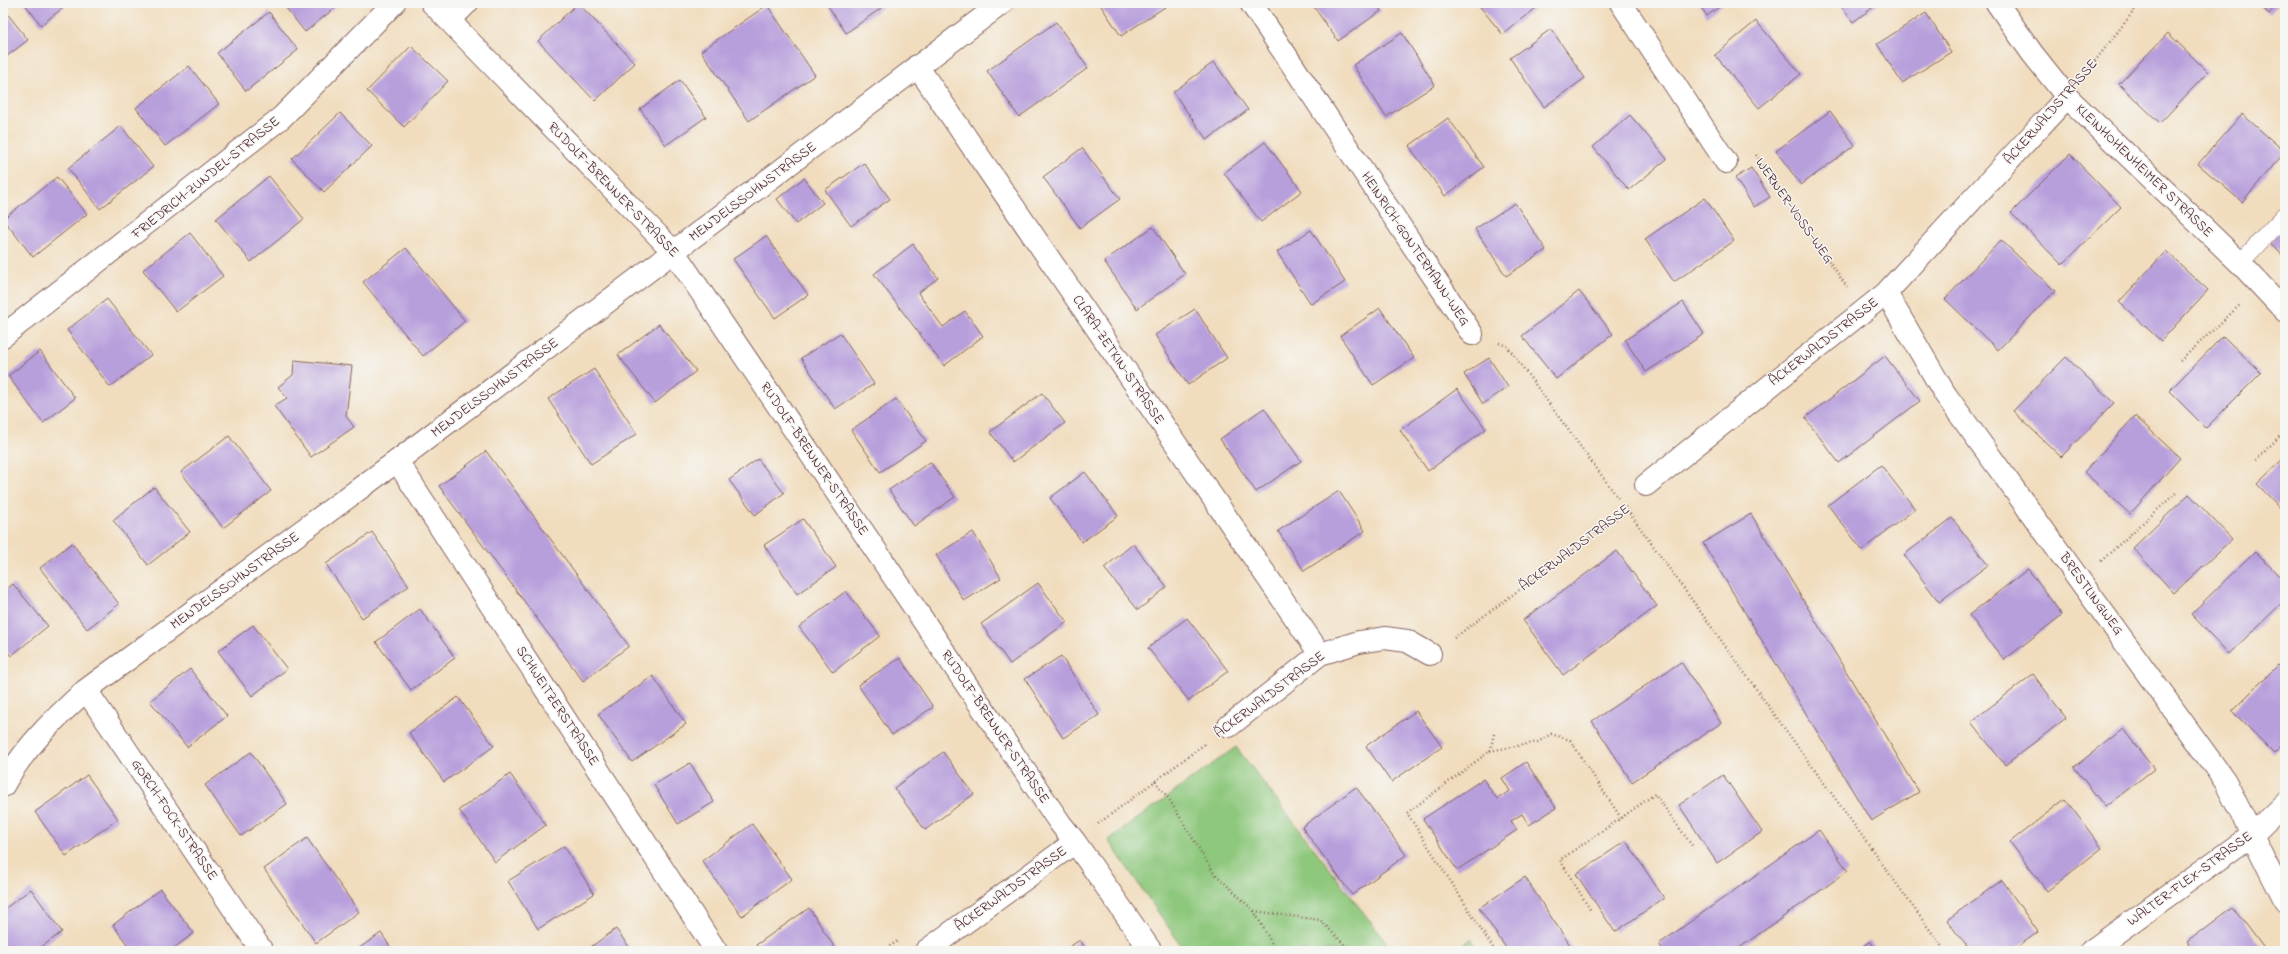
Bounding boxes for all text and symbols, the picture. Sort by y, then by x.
street label: ÄCKERWALDSTRASSE [1999,55,2103,169]
street label: KLEINHOHENHEIMER STRASSE [2070,99,2218,243]
street label: FRIEDRICH-ZUNDEL-STRASSE [127,112,285,245]
street label: RUDOLF-BRENNER-STRASSE [542,117,684,263]
street label: MENDELSSOHNSTRASSE [685,137,821,247]
street label: WERNER-VOSS-WEG [1750,154,1839,268]
street label: HEINRICH-GONTERMANN-WEG [1355,168,1475,331]
street label: CLARA-ZETKIN-STRASSE [1067,291,1169,429]
street label: ÄCKERWALDSTRASSE [1765,292,1883,392]
street label: MENDELSSOHNSTRASSE [427,333,563,443]
street label: RUDOLF-BRENNER-STRASSE [755,378,873,540]
street label: ÄCKERWALDSTRASSE [1515,499,1635,597]
street label: MENDELSSOHNSTRASSE [166,527,304,635]
street label: BRESTLINGWEG [2053,548,2128,640]
street label: SCHWEITZERSTRASSE [510,642,604,770]
street label: RUDOLF-BRENNER-STRASSE [936,646,1054,808]
street label: ÄCKERWALDSTRASSE [1210,646,1330,744]
street label: GORCH-FOCK-STRASSE [125,755,223,885]
street label: WALTER-FLEX-STRASSE [2123,826,2257,932]
street label: ÄCKERWALDSTRASSE [951,841,1071,937]

